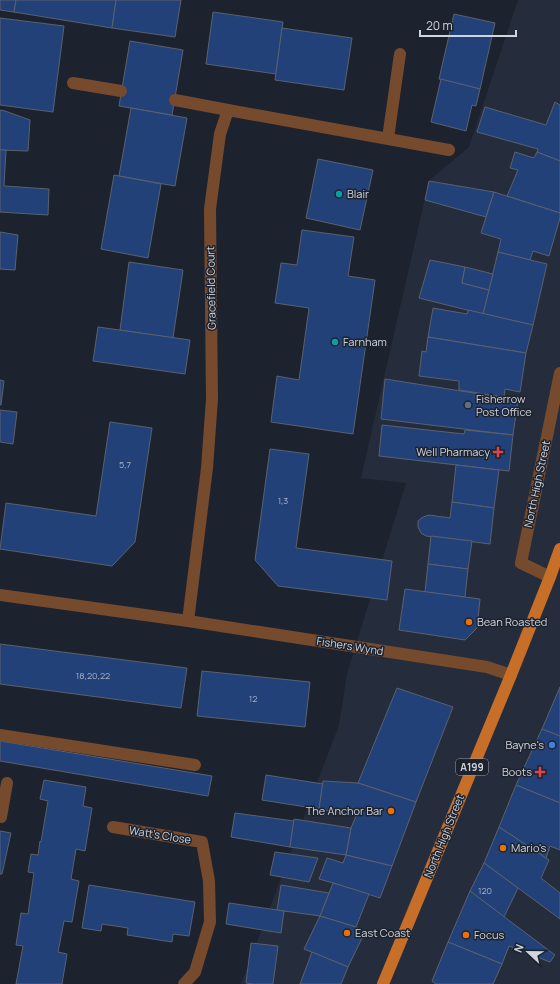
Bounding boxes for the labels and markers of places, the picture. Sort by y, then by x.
place label: Blair [347,186,369,201]
marker: Blair [334,189,344,199]
place label: Farnham [343,334,387,349]
marker: Farnham [330,337,340,347]
place label: Fisherrow Post Office [476,391,532,419]
marker: Fisherrow Post Office [463,400,473,410]
place label: Well Pharmacy [416,444,490,459]
marker: Well Pharmacy [493,447,503,457]
place label: Bean Roasted [477,614,547,629]
marker: Bean Roasted [464,617,474,627]
place label: Bayne's [506,737,544,752]
marker: Bayne's [547,740,557,750]
place label: Boots [502,764,532,779]
marker: Boots [535,767,545,777]
place label: The Anchor Bar [306,803,383,818]
marker: The Anchor Bar [386,806,396,816]
place label: Mario's [511,840,547,855]
marker: Mario's [498,843,508,853]
place label: East Coast [355,925,410,940]
place label: Focus [474,927,505,942]
marker: East Coast [342,928,352,938]
marker: Focus [461,930,471,940]

